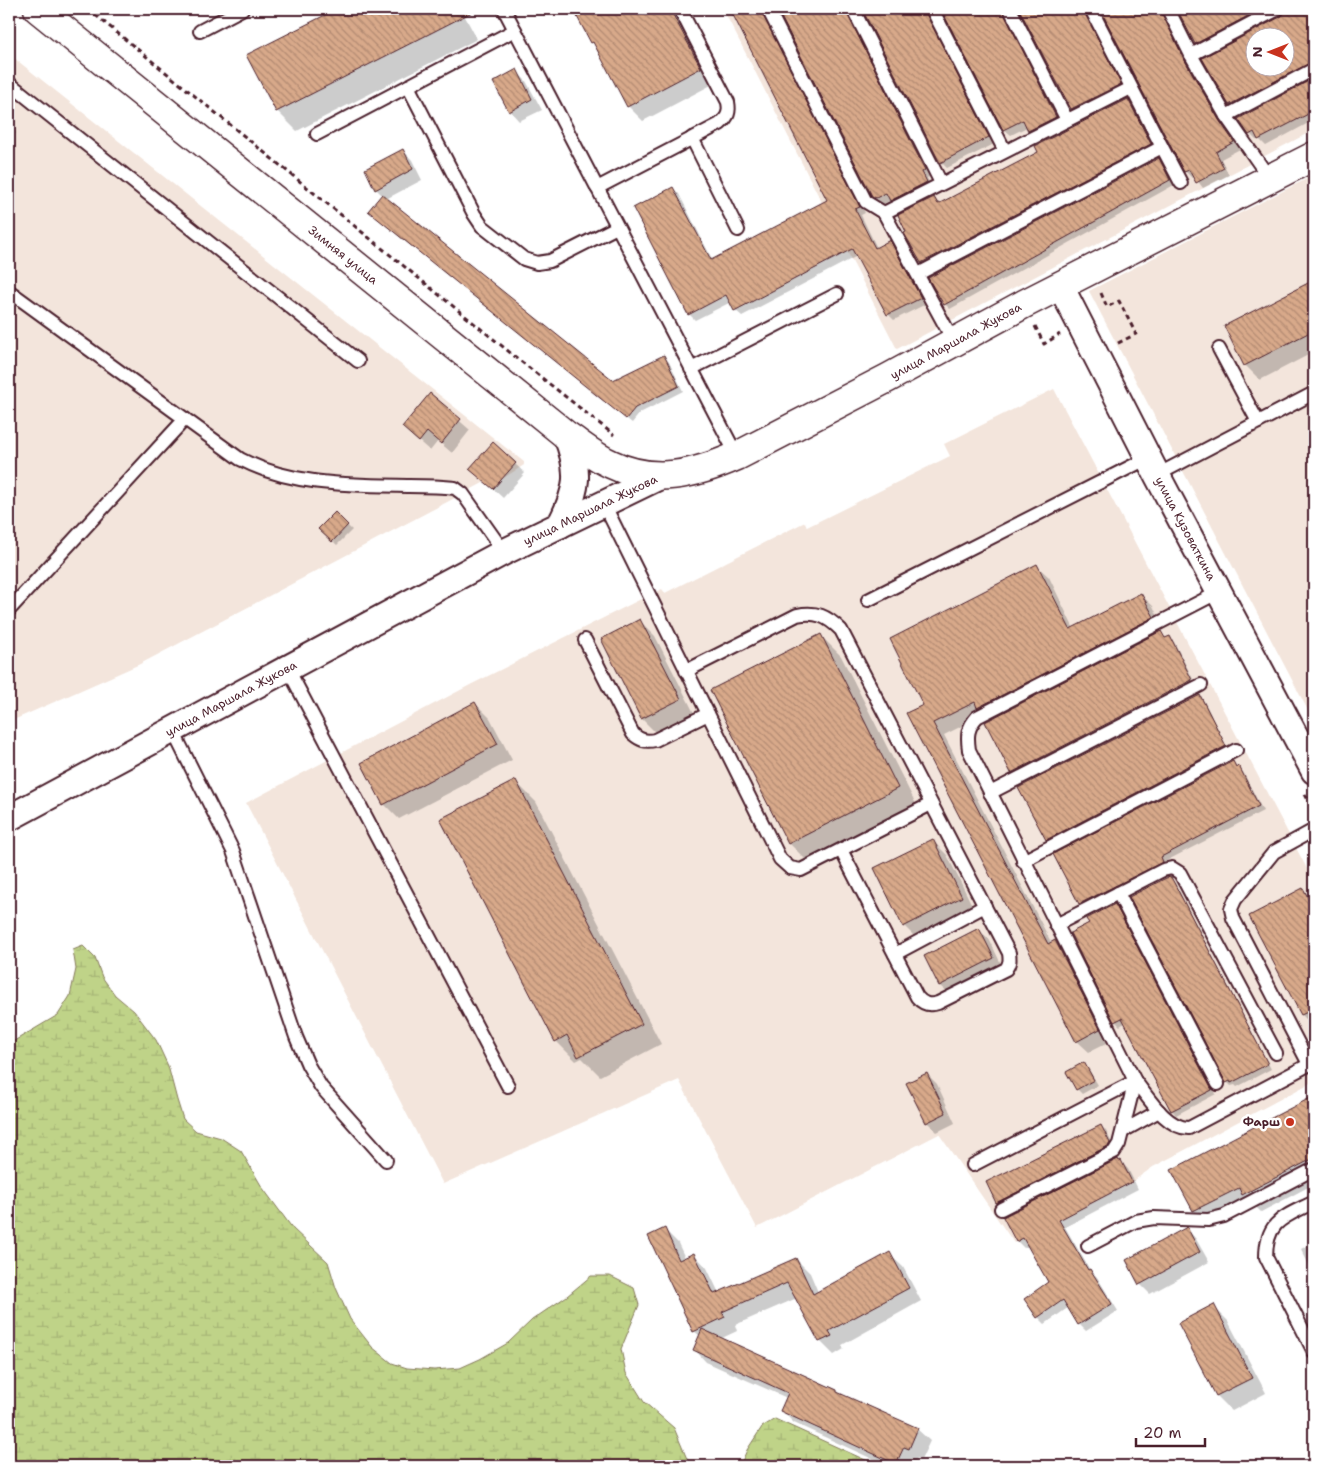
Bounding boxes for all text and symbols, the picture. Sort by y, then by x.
north arrow [1246,28,1296,78]
text: N [1248,46,1266,58]
street label: Зимняя улица [305,222,382,288]
street label: улица Маршала Жукова [888,299,1025,383]
street label: улица Маршала Жукова [521,471,661,549]
street label: улица Кузоваткина [1151,474,1220,584]
street label: улица Маршала Жукова [163,657,300,741]
place label: Фарш [1243,1114,1280,1130]
marker: Фарш [1284,1116,1296,1128]
scale bar [1136,1415,1204,1447]
text: 20 m [1143,1423,1182,1443]

